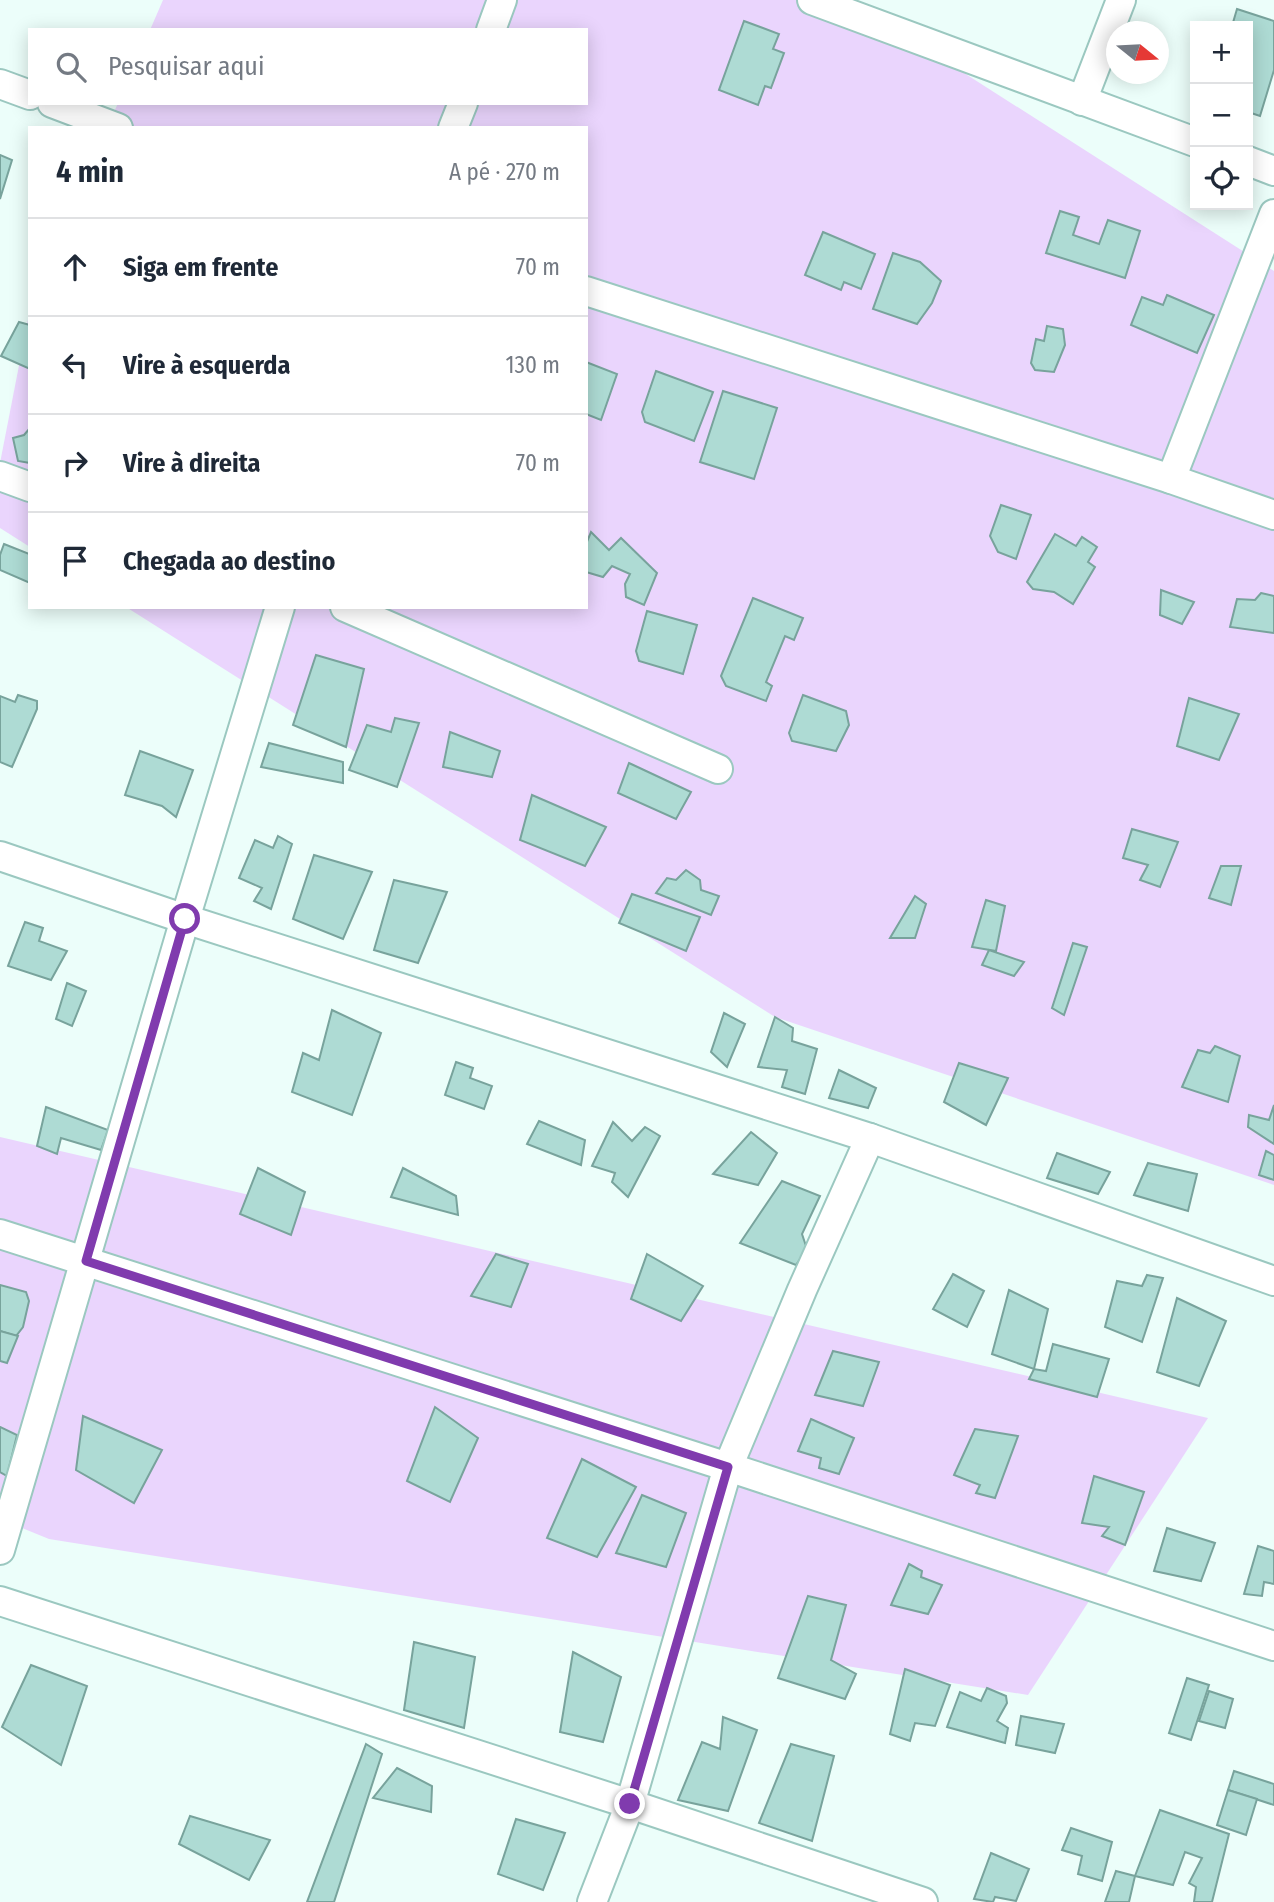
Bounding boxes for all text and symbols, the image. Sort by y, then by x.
north arrow [1106,21,1169,84]
map controls [1190,21,1253,210]
button: + [1190,21,1253,84]
search box [28,28,588,105]
icon: search [52,48,90,86]
text: Pesquisar aqui [108,51,265,82]
button: − [1190,84,1253,147]
button: locate [1190,147,1253,210]
text: 4 min [56,154,124,190]
text: A pé · 270 m [449,158,560,186]
icon: ahead [56,248,94,286]
text: Siga em frente [123,252,278,283]
text: 70 m [516,253,560,281]
icon: left [56,346,94,384]
text: Vire à esquerda [123,350,290,381]
text: 130 m [506,351,560,379]
icon: right [56,444,94,482]
text: Vire à direita [123,448,261,479]
text: 70 m [516,449,560,477]
icon: arrive [56,542,94,580]
text: Chegada ao destino [123,546,335,577]
route start [169,903,200,934]
route end [614,1788,645,1819]

